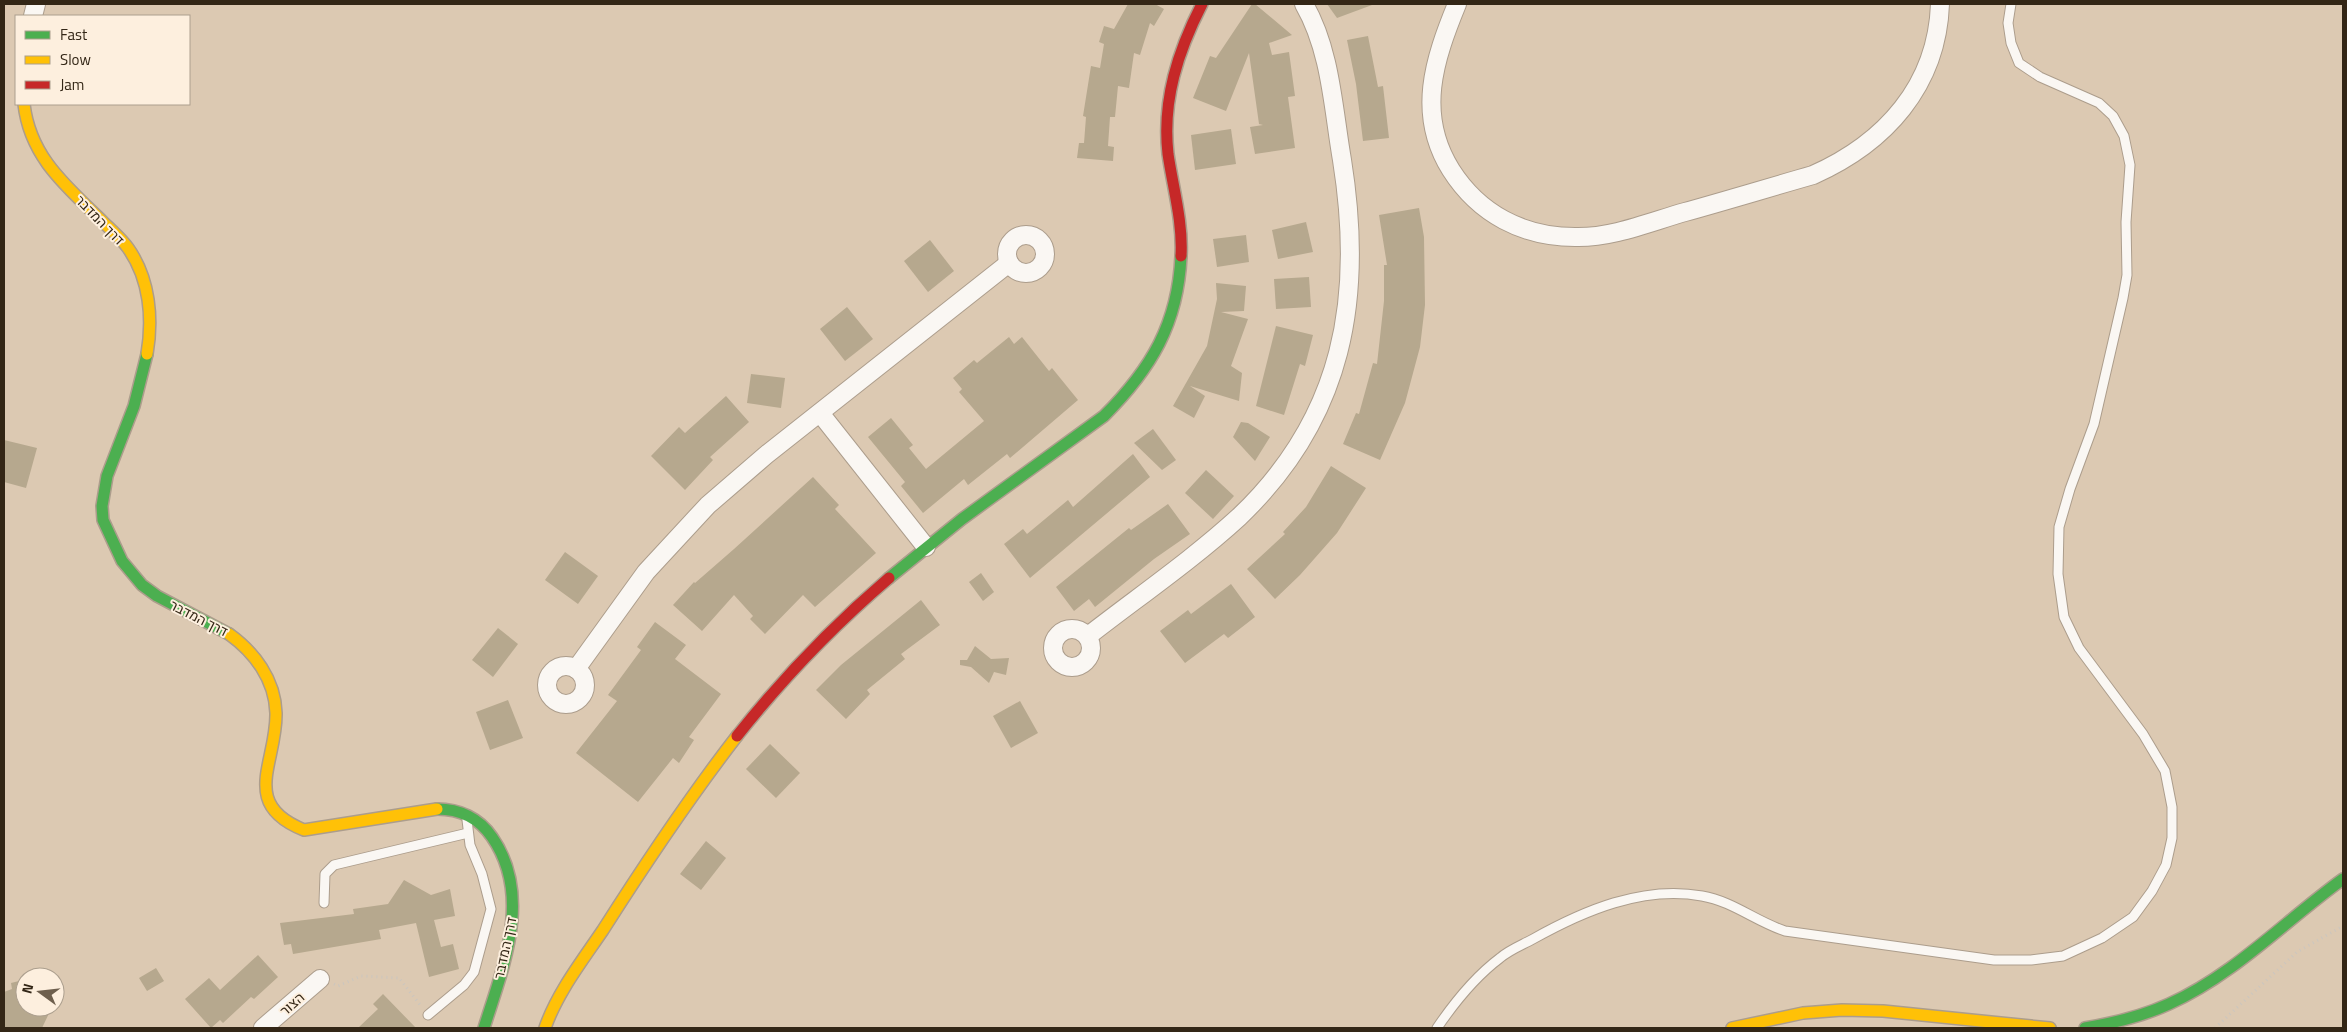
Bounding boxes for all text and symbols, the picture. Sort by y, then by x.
legend [15,15,190,105]
text: Fast [60,23,88,46]
text: Slow [60,48,91,71]
text: Jam [60,73,84,96]
street label: דרך המדבר [71,190,130,250]
street label: דרך המדבר [166,594,232,641]
street label: דרך המדבר [488,915,521,981]
north arrow [15,967,65,1017]
text: N [16,981,38,996]
street label: הצור [275,987,309,1020]

